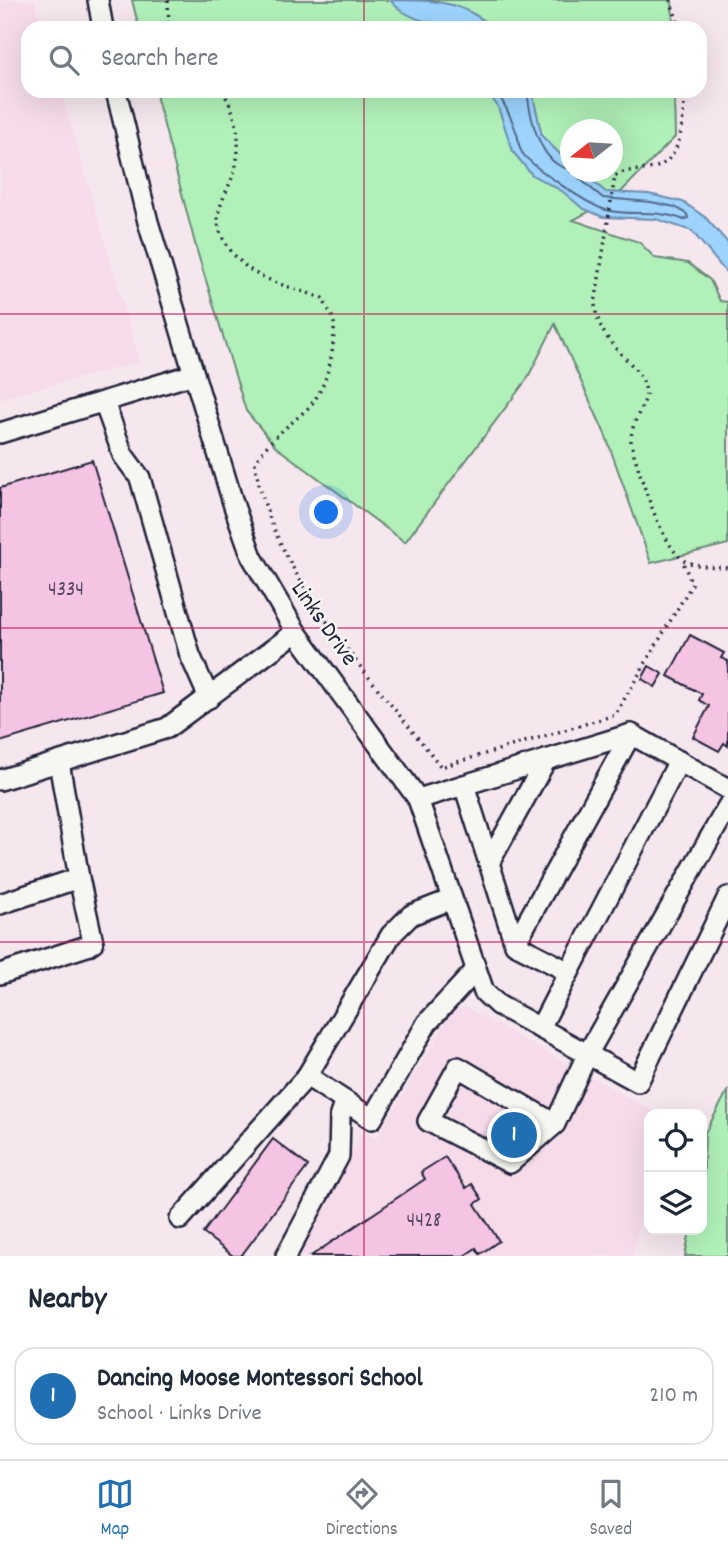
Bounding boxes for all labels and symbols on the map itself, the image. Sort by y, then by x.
north arrow [560,119,623,182]
your location [309,495,343,529]
street label: Links Drive [281,575,365,673]
house number: 4334 [48,576,84,606]
pin: 1 [491,1109,537,1161]
house number: 4428 [406,1207,442,1237]

